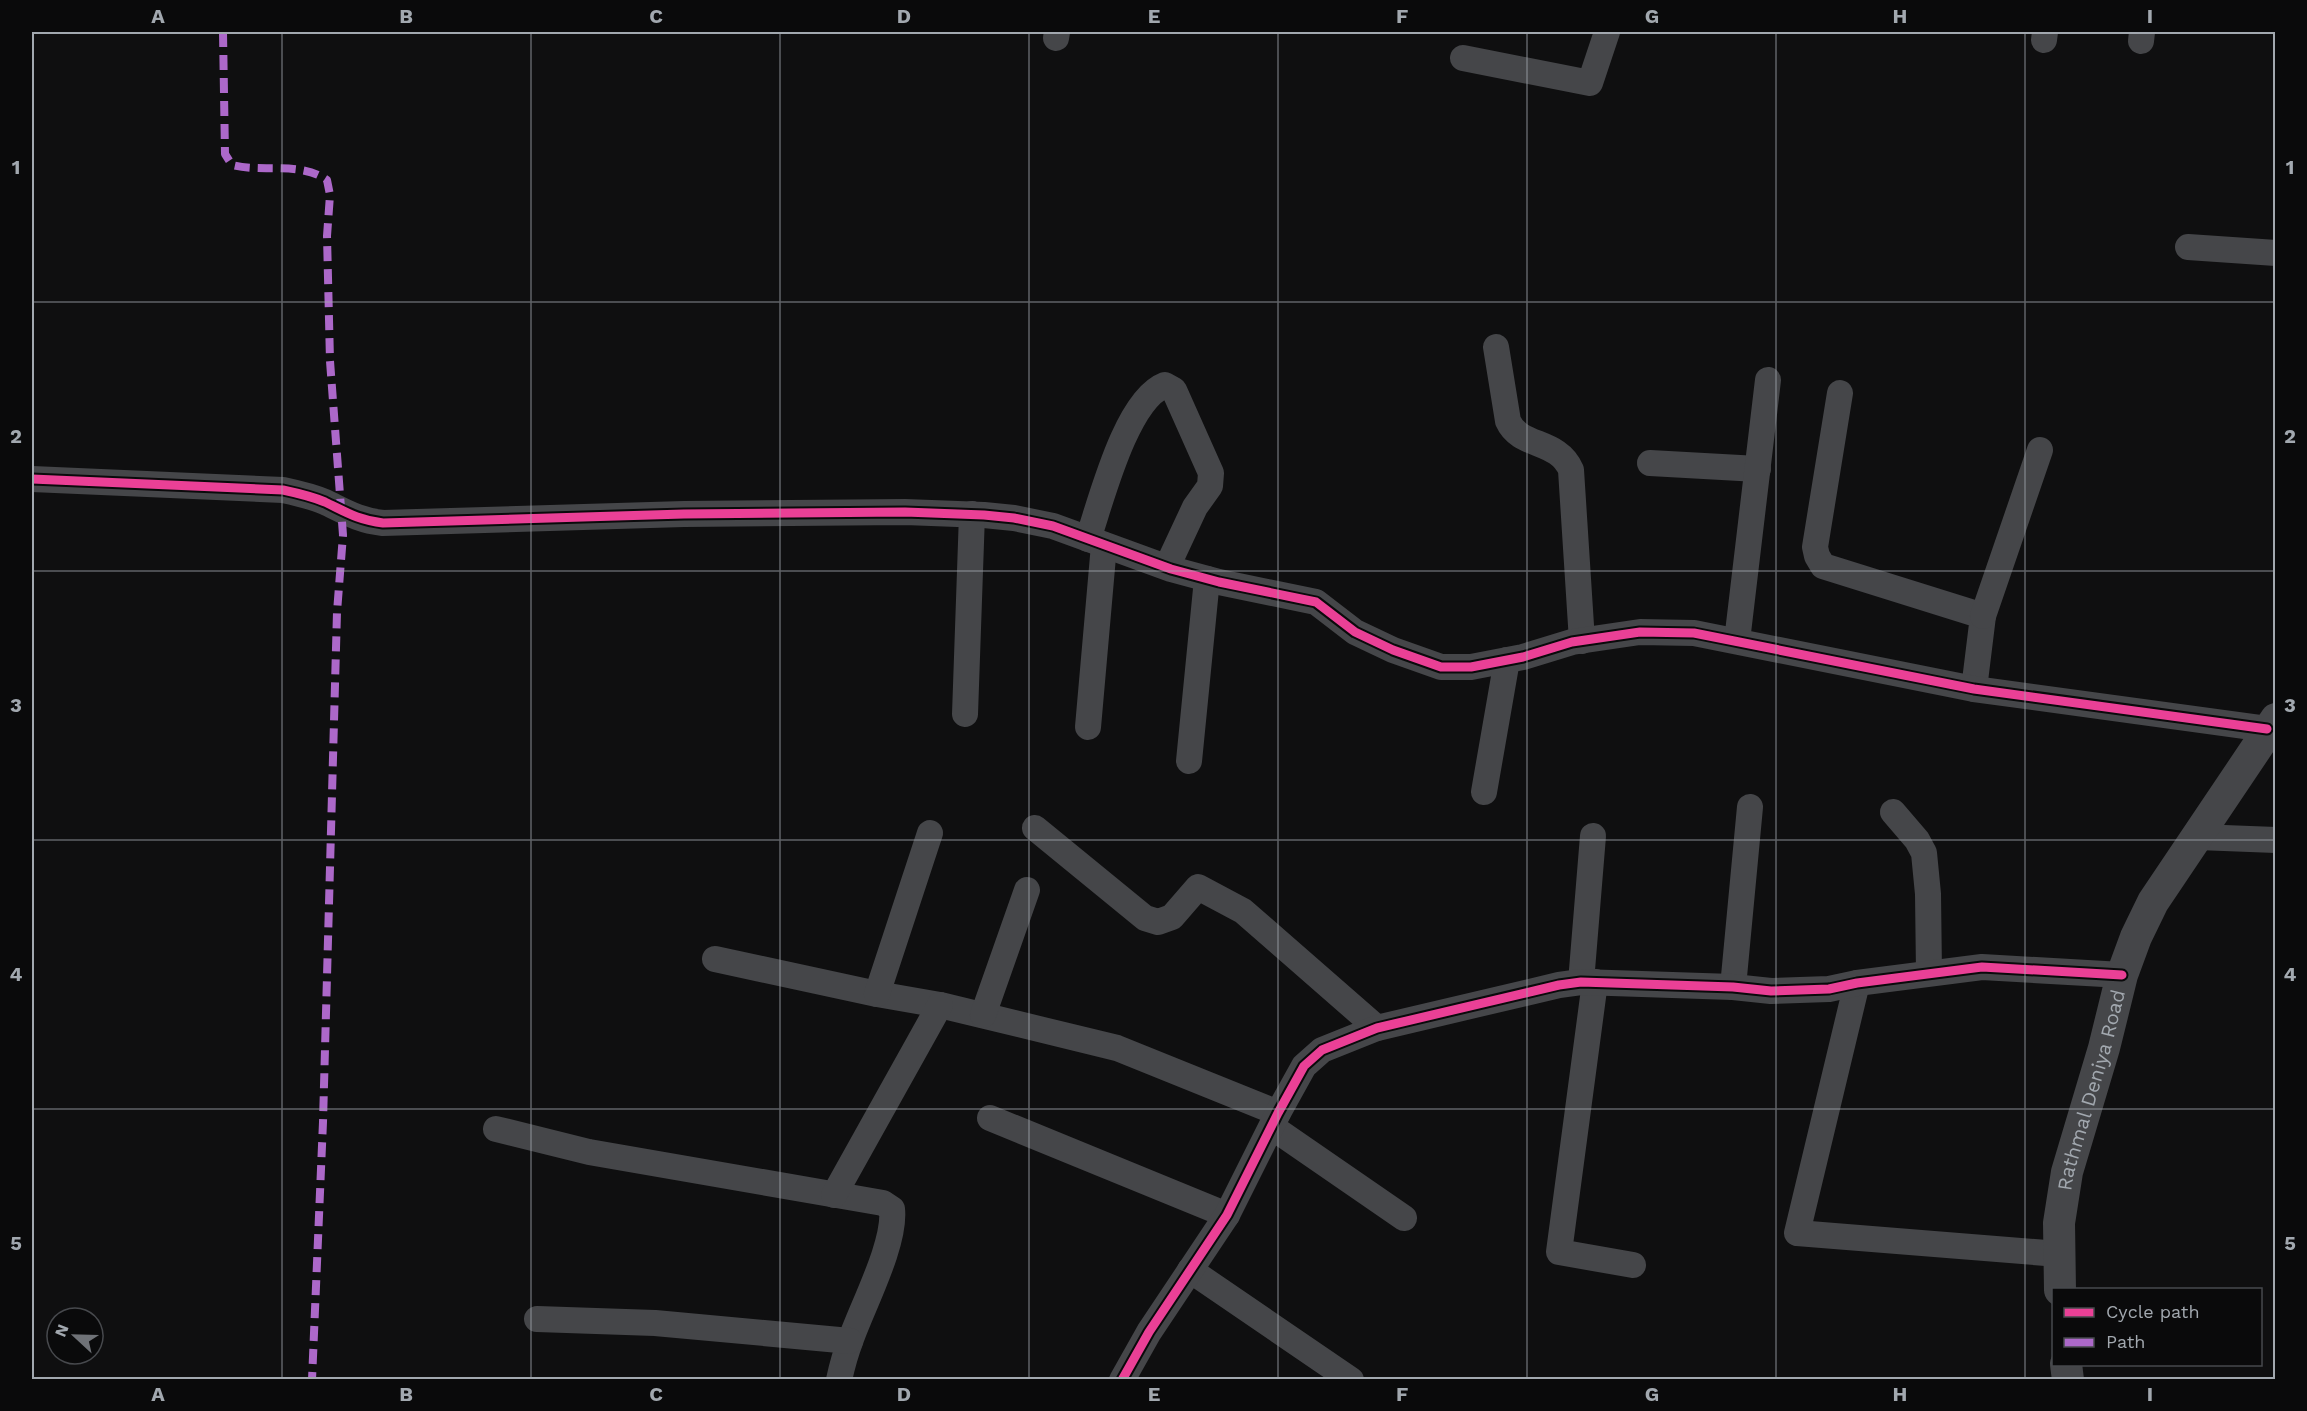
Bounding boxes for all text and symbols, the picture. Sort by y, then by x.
text: A [151,4,165,28]
text: B [399,4,413,28]
text: C [649,4,663,28]
text: D [897,4,911,28]
text: E [1148,4,1160,28]
text: F [1396,4,1408,28]
text: G [1645,4,1659,28]
text: H [1893,4,1907,28]
text: I [2147,4,2153,28]
text: 1 [12,155,20,179]
text: 1 [2286,155,2294,179]
text: 2 [10,424,22,448]
text: 2 [2284,424,2296,448]
text: 3 [10,693,22,717]
text: 3 [2284,693,2296,717]
text: 4 [10,962,23,986]
text: 4 [2284,962,2297,986]
street label: Rathmal Deniya Road [2052,987,2130,1192]
text: 5 [10,1231,22,1255]
text: 5 [2284,1231,2296,1255]
legend [2052,1288,2262,1366]
text: Cycle path [2106,1301,2200,1322]
north arrow [45,1306,105,1366]
text: N [51,1322,73,1340]
text: Path [2106,1331,2146,1352]
text: A [151,1382,165,1406]
text: B [399,1382,413,1406]
text: C [649,1382,663,1406]
text: D [897,1382,911,1406]
text: E [1148,1382,1160,1406]
text: F [1396,1382,1408,1406]
text: G [1645,1382,1659,1406]
text: H [1893,1382,1907,1406]
text: I [2147,1382,2153,1406]

